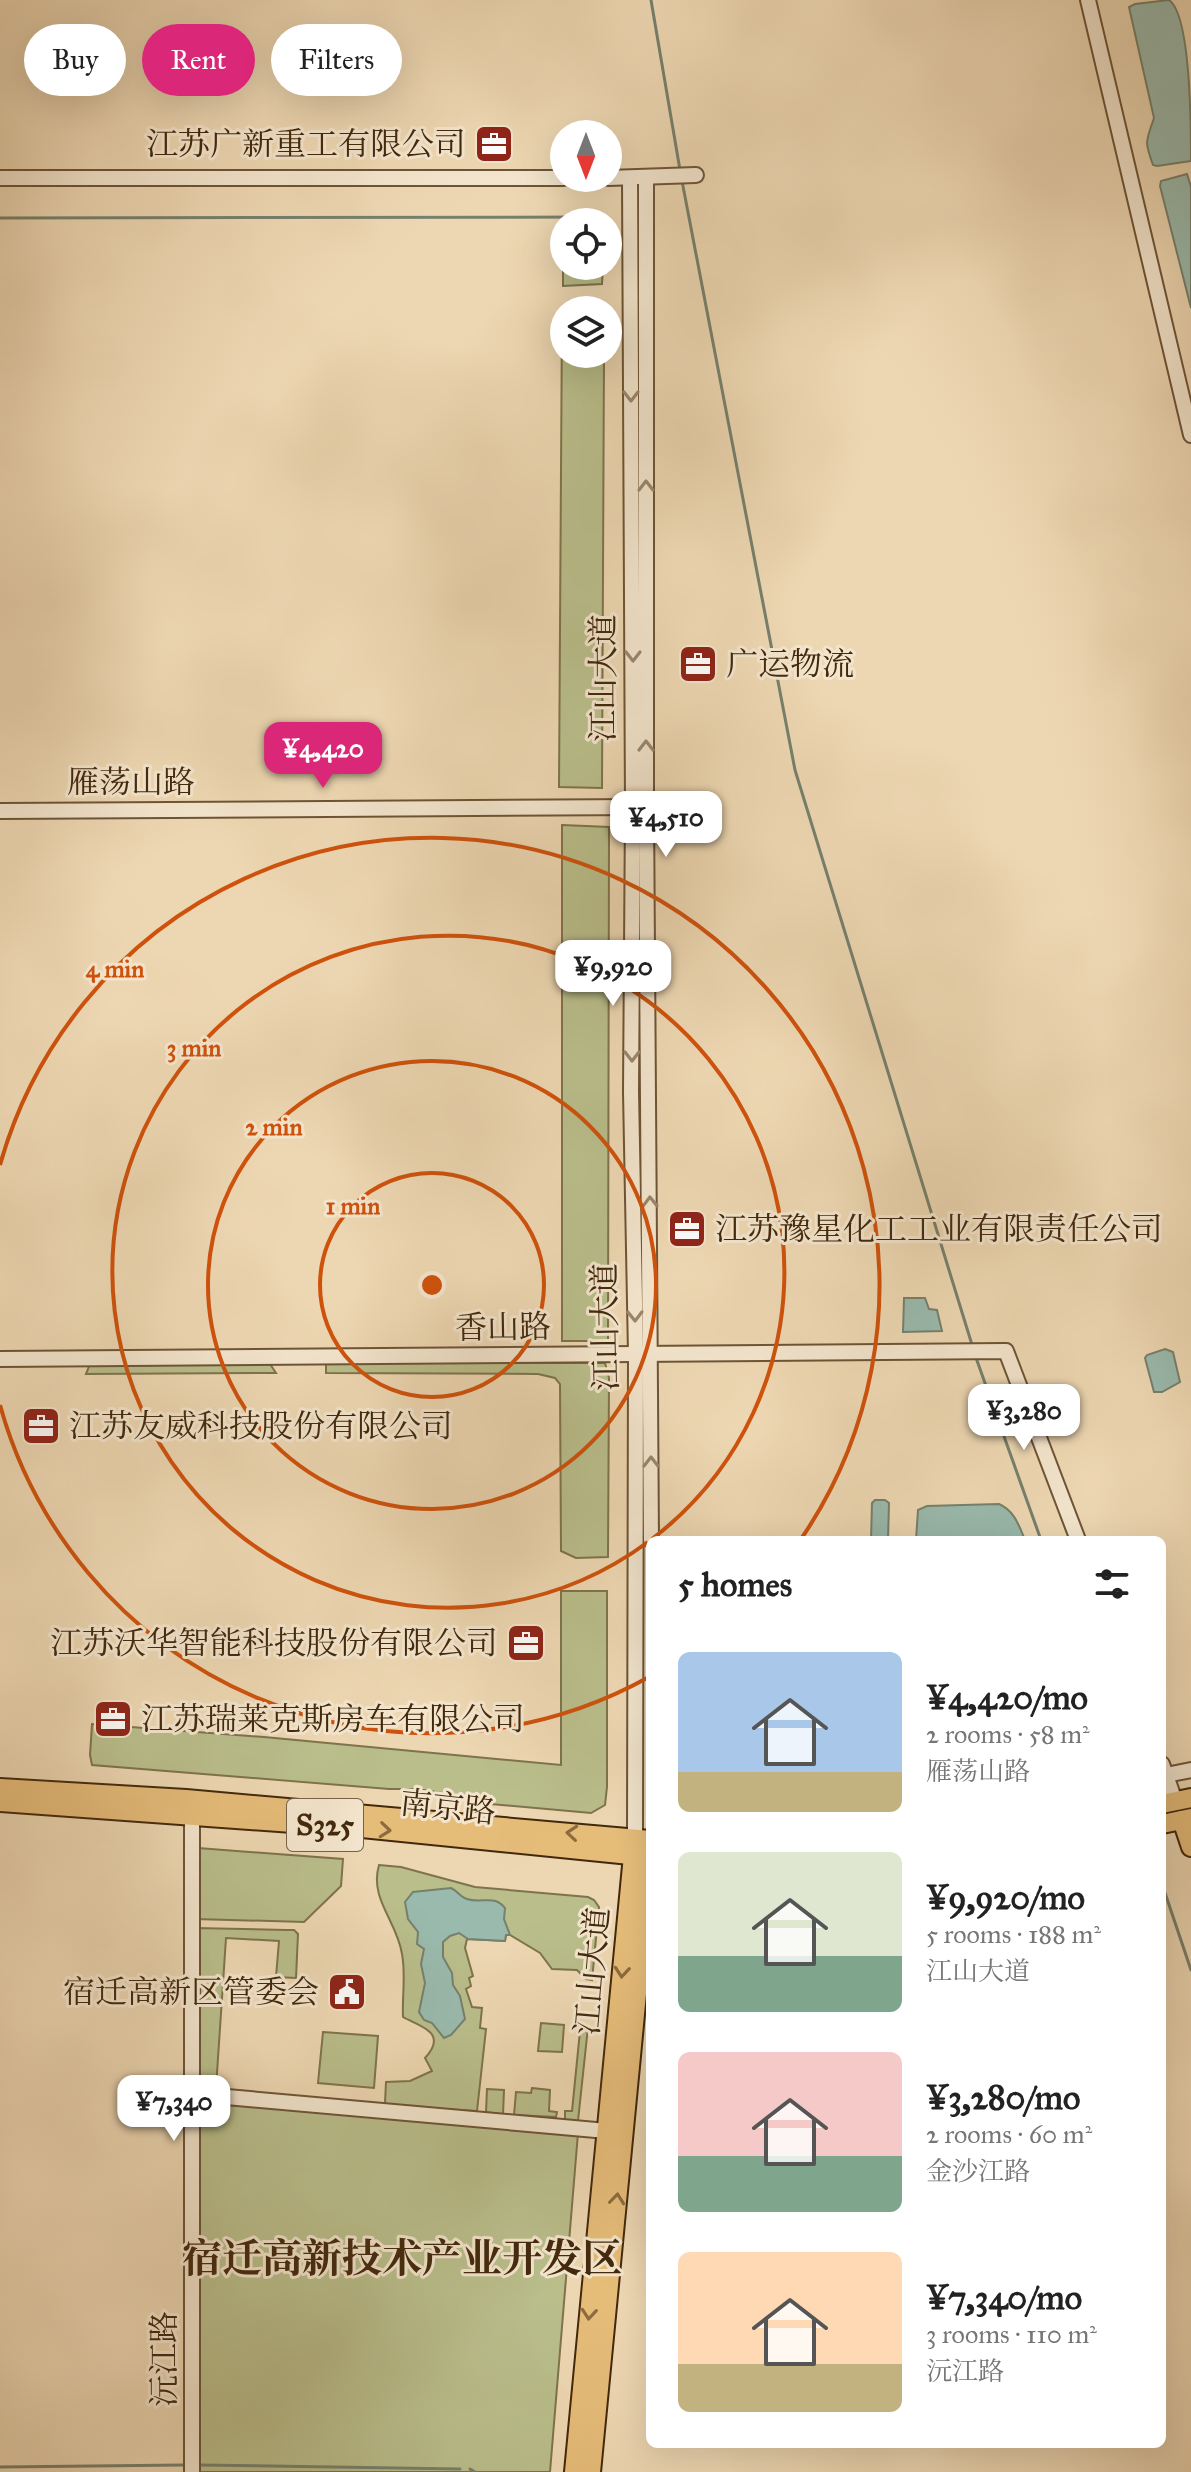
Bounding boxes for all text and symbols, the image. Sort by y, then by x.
chip: Buy [24,24,126,96]
chip: Rent [142,24,255,96]
chip: Filters [271,24,402,96]
north arrow [550,120,622,192]
map controls [550,120,622,368]
office icon: 江苏广新重工有限公司 [473,123,515,165]
place label: 江苏广新重工有限公司 [146,125,466,164]
button: locate [550,208,622,280]
button: layers [550,296,622,368]
one-way arrow [622,390,640,403]
one-way arrow [637,479,655,492]
street label: 江山大道 [584,614,623,742]
office icon: 广运物流 [677,643,719,685]
place label: 广运物流 [726,645,854,684]
one-way arrow [624,650,641,663]
pin: ¥4,420 [258,722,388,790]
text: ¥4,420 [282,732,364,764]
one-way arrow [637,739,655,752]
street label: 雁荡山路 [67,763,195,802]
pin: ¥4,510 [601,791,731,859]
text: ¥4,510 [628,801,704,833]
pin: ¥9,920 [548,940,678,1008]
text: ¥9,920 [573,950,653,982]
text: 4 min [86,954,144,984]
text: 3 min [167,1033,221,1063]
one-way arrow [623,1050,641,1063]
text: 2 min [246,1112,302,1142]
text: 1 min [326,1191,380,1221]
one-way arrow [641,1195,659,1208]
office icon: 江苏豫星化工工业有限责任公司 [666,1208,708,1250]
place label: 江苏豫星化工工业有限责任公司 [715,1210,1163,1249]
street label: 江山大道 [585,1263,626,1391]
centre of rings [418,1271,446,1299]
street label: 香山路 [455,1307,551,1348]
one-way arrow [627,1310,644,1323]
pin: ¥3,280 [959,1384,1089,1452]
text: ¥3,280 [986,1394,1062,1426]
office icon: 江苏友威科技股份有限公司 [20,1405,62,1447]
place label: 江苏友威科技股份有限公司 [69,1407,453,1446]
one-way arrow [642,1455,660,1468]
icon: filters [1090,1562,1134,1606]
text: 5 homes [678,1564,792,1605]
office icon: 江苏沃华智能科技股份有限公司 [505,1622,547,1664]
place label: 江苏沃华智能科技股份有限公司 [50,1624,498,1663]
text: ¥4,420/mo [926,1677,1088,1718]
icon: home [742,1684,838,1780]
office icon: 江苏瑞莱克斯房车有限公司 [92,1698,134,1740]
place label: 江苏瑞莱克斯房车有限公司 [141,1700,525,1739]
text: 2 rooms · 58 m² [926,1718,1090,1750]
text: 雁荡山路 [926,1755,1030,1787]
street label: 南京路 [398,1783,498,1832]
road number: S325 [287,1799,363,1851]
one-way arrow [379,1822,392,1839]
one-way arrow [565,1824,578,1841]
text: ¥9,920/mo [926,1877,1085,1918]
icon: home [742,1884,838,1980]
street label: 江山大道 [567,1906,618,2037]
text: 5 rooms · 188 m² [926,1918,1101,1950]
text: 江山大道 [926,1955,1030,1987]
one-way arrow [614,1966,631,1979]
public building icon: 宿迁高新区管委会 [326,1971,368,2013]
place label: 宿迁高新区管委会 [63,1973,319,2012]
pin: ¥7,340 [109,2075,239,2143]
text: ¥3,280/mo [926,2077,1080,2118]
icon: home [742,2084,838,2180]
text: ¥7,340 [135,2085,213,2117]
text: 2 rooms · 60 m² [926,2118,1092,2150]
text: 金沙江路 [926,2155,1030,2187]
one-way arrow [608,2192,625,2205]
district label: 宿迁高新技术产业开发区 [182,2234,622,2283]
text: ¥7,340/mo [926,2277,1082,2318]
icon: home [742,2284,838,2380]
one-way arrow [581,2308,598,2321]
street label: 沅江路 [145,2311,184,2407]
text: 3 rooms · 110 m² [926,2318,1097,2350]
text: 沅江路 [926,2355,1004,2387]

